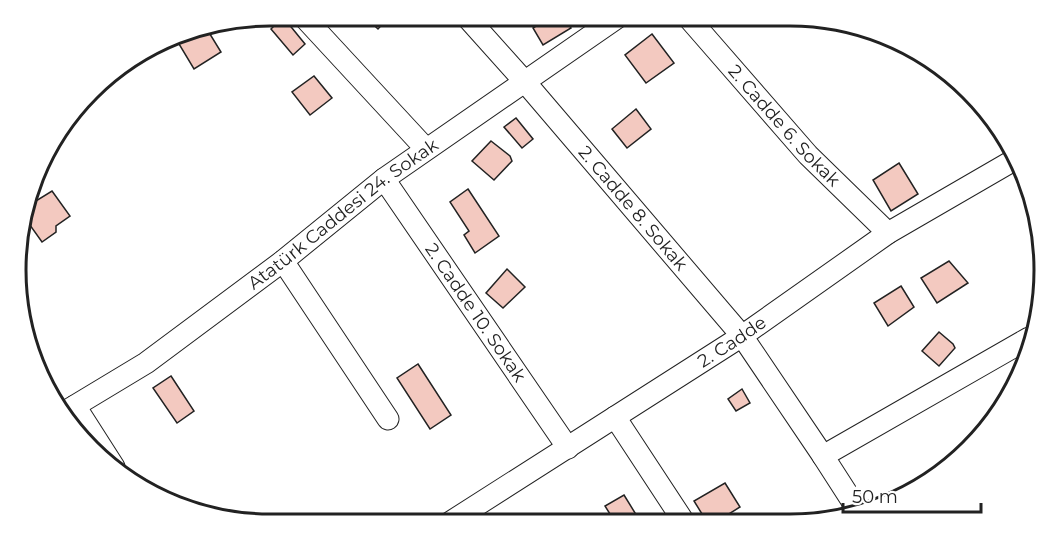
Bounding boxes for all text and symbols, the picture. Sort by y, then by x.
street label: 2. Cadde 6. Sokak [724,60,845,191]
street label: Atatürk Caddesi 24. Sokak [244,134,443,294]
street label: 2. Cadde 8. Sokak [574,141,692,275]
street label: 2. Cadde 10. Sokak [420,239,531,387]
street label: 2. Cadde [694,311,771,372]
scale bar [843,476,981,514]
text: 50 m [852,486,898,508]

